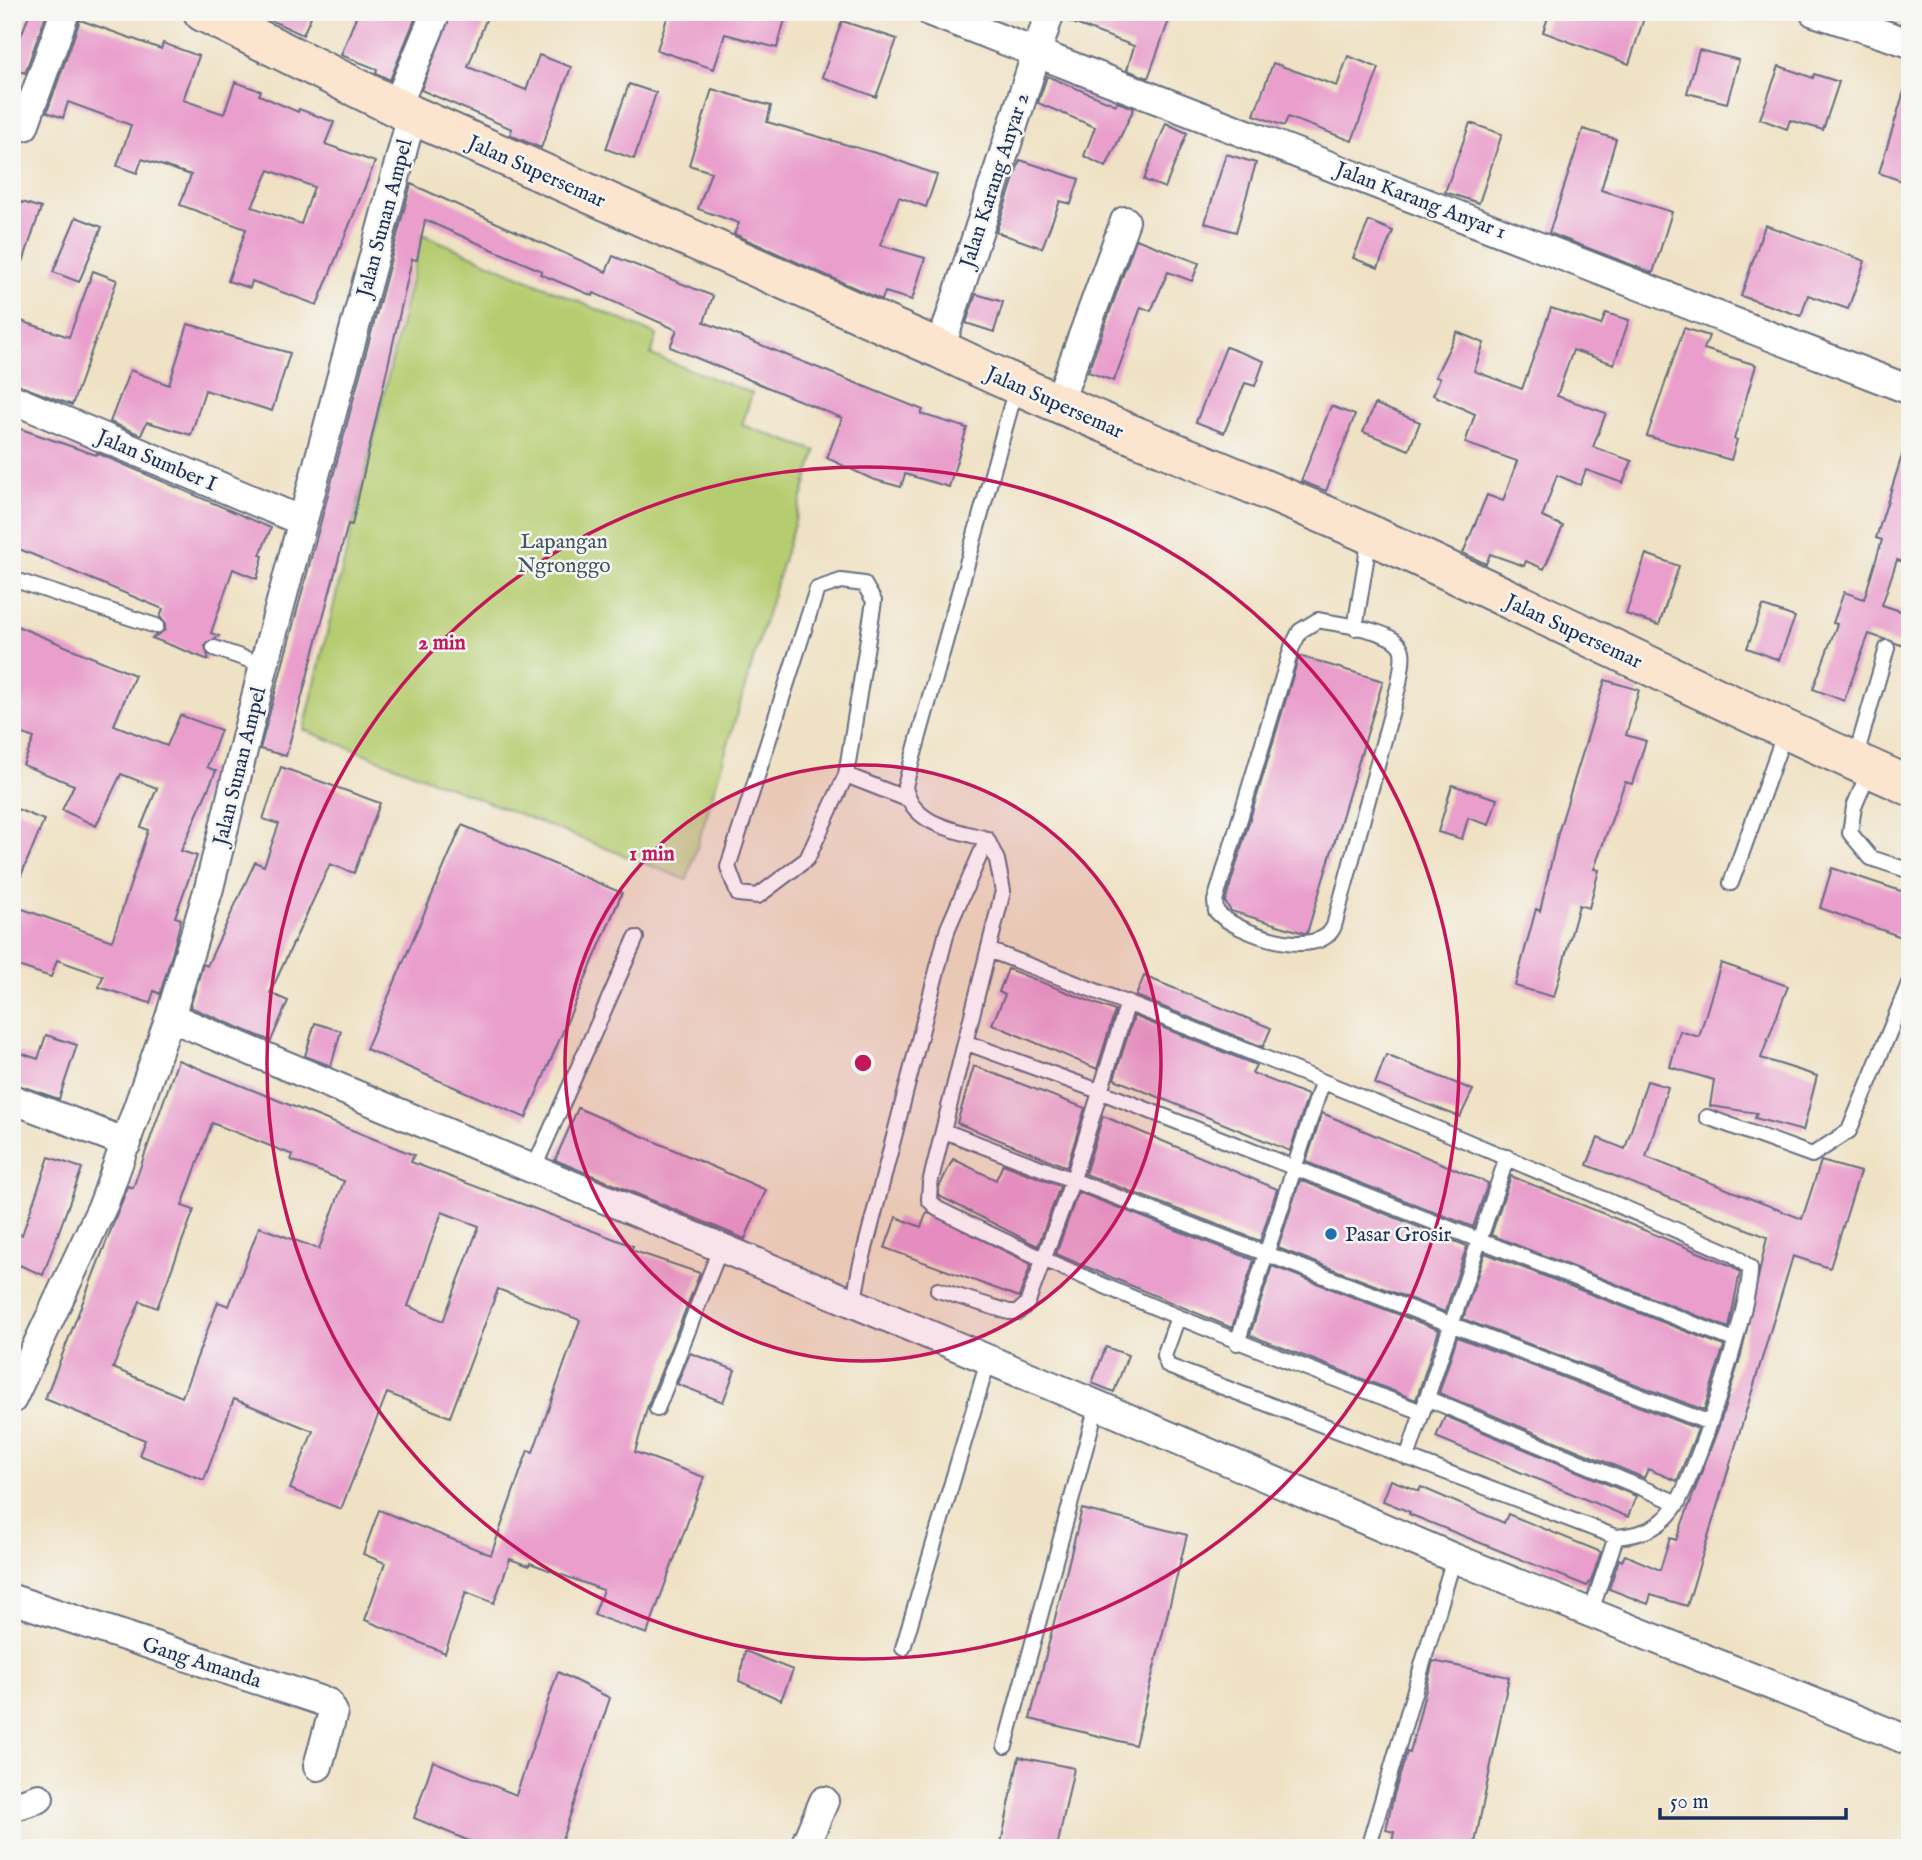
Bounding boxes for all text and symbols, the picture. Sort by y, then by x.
street label: Jalan Karang Anyar 2 [954,89,1037,273]
street label: Jalan Supersemar [461,129,610,215]
street label: Jalan Sunan Ampel [351,136,420,302]
street label: Jalan Karang Anyar 1 [1330,156,1510,246]
street label: Jalan Supersemar [979,360,1128,446]
street label: Jalan Sumber I [91,423,220,499]
park label: Lapangan Ngronggo [517,529,611,580]
street label: Jalan Supersemar [1499,588,1646,676]
text: 2 min [418,630,466,657]
street label: Jalan Sunan Ampel [207,684,273,850]
text: 1 min [629,841,675,868]
centre of rings [851,1051,875,1075]
place label: Pasar Grosir [1345,1222,1452,1249]
marker: Pasar Grosir [1323,1226,1339,1242]
street label: Gang Amanda [138,1631,265,1696]
scale bar [1660,1776,1845,1820]
text: 50 m [1670,1789,1709,1816]

